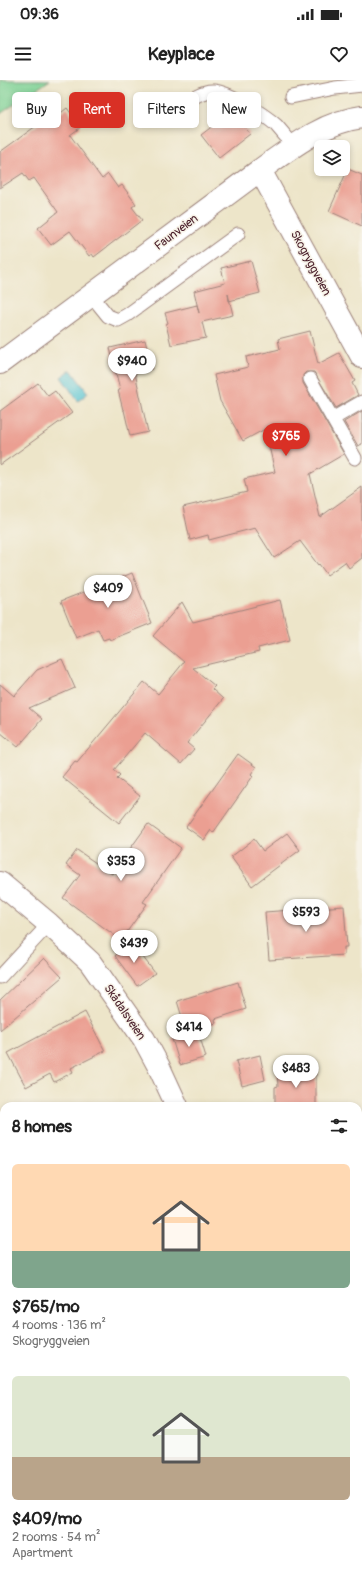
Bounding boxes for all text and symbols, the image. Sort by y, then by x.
text: 09:36 [20,5,59,24]
icon: menu [12,43,34,65]
text: Keyplace [148,43,214,66]
icon: heart [328,43,350,65]
chip: Buy [12,92,61,128]
chip: Rent [69,92,125,128]
chip: Filters [133,92,199,128]
chip: New [207,92,261,128]
map controls [314,140,350,176]
button: layers [314,140,350,176]
street label: Faunveien [152,211,201,254]
street label: Skogryggveien [287,228,334,299]
pin: $940 [108,348,156,382]
text: $940 [117,353,147,369]
pin: $765 [262,423,310,457]
text: $765 [272,428,300,444]
pin: $409 [84,575,132,609]
text: $409 [93,580,123,596]
pin: $353 [97,848,145,882]
text: $353 [107,853,135,869]
pin: $593 [282,899,330,933]
text: $593 [292,904,320,920]
pin: $439 [110,930,158,964]
text: $439 [120,935,148,951]
street label: Skådalsveien [101,982,149,1043]
pin: $414 [165,1014,213,1048]
text: $414 [175,1019,203,1035]
pin: $483 [272,1055,320,1089]
text: $483 [282,1060,310,1076]
icon: filters [328,1115,350,1137]
text: 8 homes [12,1116,72,1137]
icon: home [145,1190,217,1262]
text: $765/mo [12,1296,80,1317]
text: 4 rooms · 136 m² [12,1317,106,1333]
text: Skogryggveien [12,1333,90,1349]
icon: home [145,1402,217,1474]
text: $409/mo [12,1508,82,1529]
text: 2 rooms · 54 m² [12,1529,100,1545]
text: Apartment [12,1545,73,1561]

